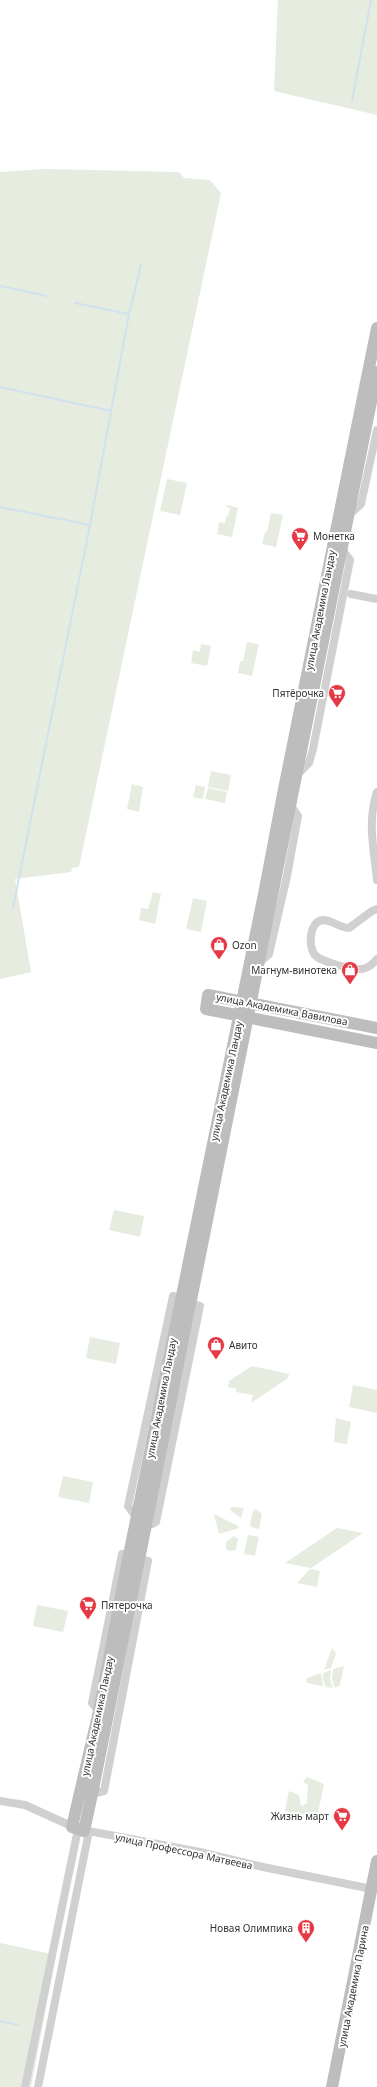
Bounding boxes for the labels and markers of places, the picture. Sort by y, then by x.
supermarket icon: Монетка [290,526,310,551]
place label: Монетка [313,529,355,543]
supermarket icon: Пятёрочка [327,683,347,708]
place label: Пятёрочка [272,686,324,700]
shop icon: Ozon [209,935,229,960]
place label: Ozon [232,938,257,952]
shop icon: Магнум-винотека [340,960,360,985]
place label: Магнум-винотека [251,963,337,977]
shop icon: Авито [206,1335,226,1360]
place label: Авито [229,1338,258,1352]
supermarket icon: Пятерочка [78,1595,98,1620]
place label: Пятерочка [101,1598,153,1612]
supermarket icon: Жизнь март [332,1806,352,1831]
place label: Жизнь март [271,1809,329,1823]
building icon: Новая Олимпика [296,1918,316,1943]
place label: Новая Олимпика [210,1921,293,1935]

